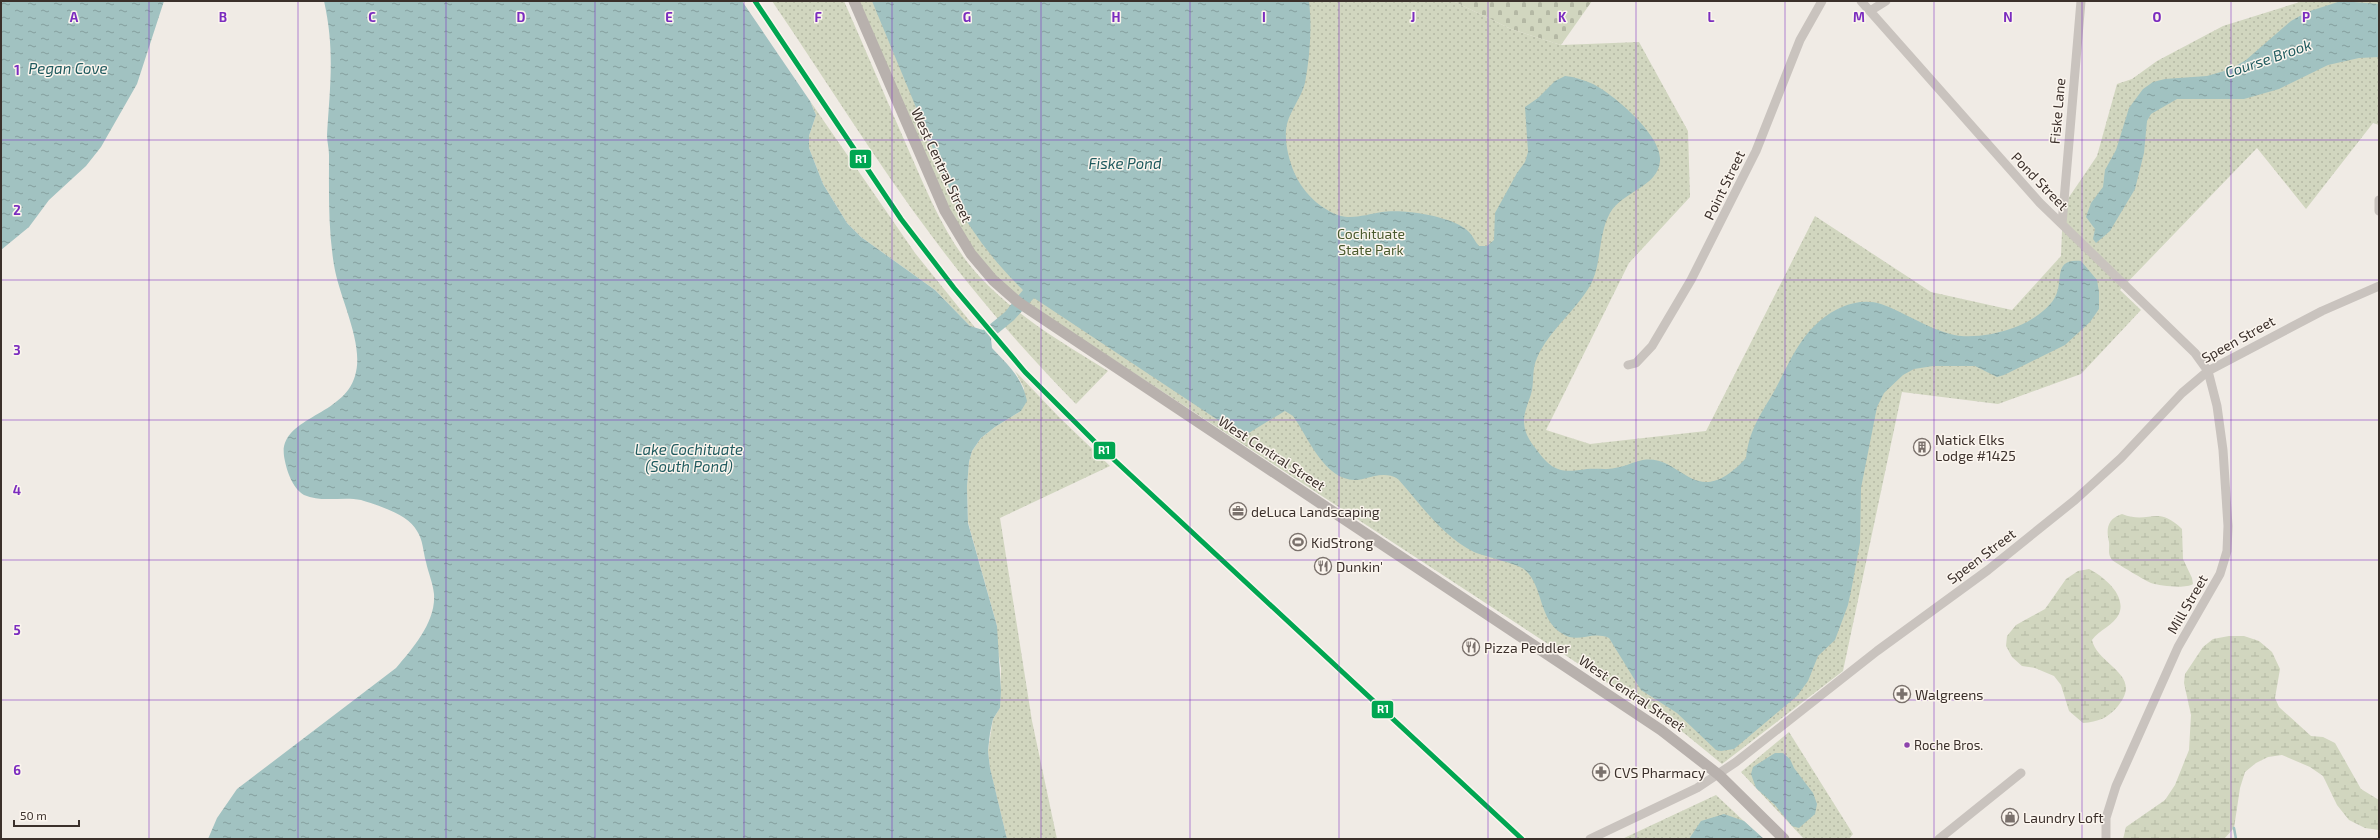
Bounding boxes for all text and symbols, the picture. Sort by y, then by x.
text: A [70,9,79,25]
text: B [219,9,227,25]
text: C [368,9,376,25]
text: D [517,9,526,25]
text: E [665,9,673,25]
text: F [814,9,822,25]
text: G [963,9,971,25]
text: H [1112,9,1121,25]
text: I [1262,9,1266,25]
text: J [1411,9,1415,25]
text: K [1558,9,1567,25]
text: L [1708,9,1715,25]
text: M [1853,9,1865,25]
text: N [2003,9,2013,25]
text: O [2153,9,2162,25]
text: P [2302,9,2310,25]
water label: Course Brook [2222,35,2314,81]
water label: Pegan Cove [29,59,107,77]
text: 1 [14,62,20,78]
street label: Fiske Lane [2046,77,2068,145]
street label: West Central Street [908,105,976,225]
street label: Point Street [1700,148,1748,222]
street label: Pond Street [2008,148,2072,214]
line badge: R1 [849,149,872,169]
text: R1 [855,152,867,165]
water label: Fiske Pond [1089,154,1162,172]
text: 2 [13,202,21,218]
park label: Cochituate State Park [1337,225,1405,258]
street label: Speen Street [2198,312,2278,366]
text: 3 [13,342,21,358]
street label: West Central Street [1215,412,1329,494]
place label: Natick Elks Lodge #1425 [1935,431,2016,464]
building icon: Natick Elks Lodge #1425 [1912,437,1932,457]
water label: Lake Cochituate (South Pond) [635,440,743,475]
line badge: R1 [1093,441,1116,460]
text: R1 [1098,443,1110,456]
text: 4 [13,482,21,498]
office icon: deLuca Landscaping [1228,501,1248,521]
place label: deLuca Landscaping [1251,503,1380,520]
street label: Speen Street [1943,525,2019,587]
sports icon: KidStrong [1288,532,1308,552]
place label: KidStrong [1311,534,1373,551]
restaurant icon: Dunkin' [1313,556,1333,576]
place label: Dunkin' [1336,558,1383,575]
street label: Mill Street [2163,571,2211,637]
text: 5 [13,622,21,638]
restaurant icon: Pizza Peddler [1461,637,1481,657]
place label: Pizza Peddler [1484,639,1570,656]
street label: West Central Street [1576,651,1688,735]
pharmacy icon: Walgreens [1892,684,1912,704]
place label: Walgreens [1915,686,1983,703]
line badge: R1 [1371,700,1394,719]
text: R1 [1377,702,1389,715]
place label: Roche Bros. [1914,737,1983,753]
marker: Roche Bros. [1902,740,1912,750]
text: 6 [13,762,21,778]
pharmacy icon: CVS Pharmacy [1591,762,1611,782]
place label: CVS Pharmacy [1614,764,1706,781]
scale bar [14,802,79,828]
shop icon: Laundry Loft [2000,807,2020,827]
text: 50 m [20,808,47,822]
place label: Laundry Loft [2023,809,2104,826]

